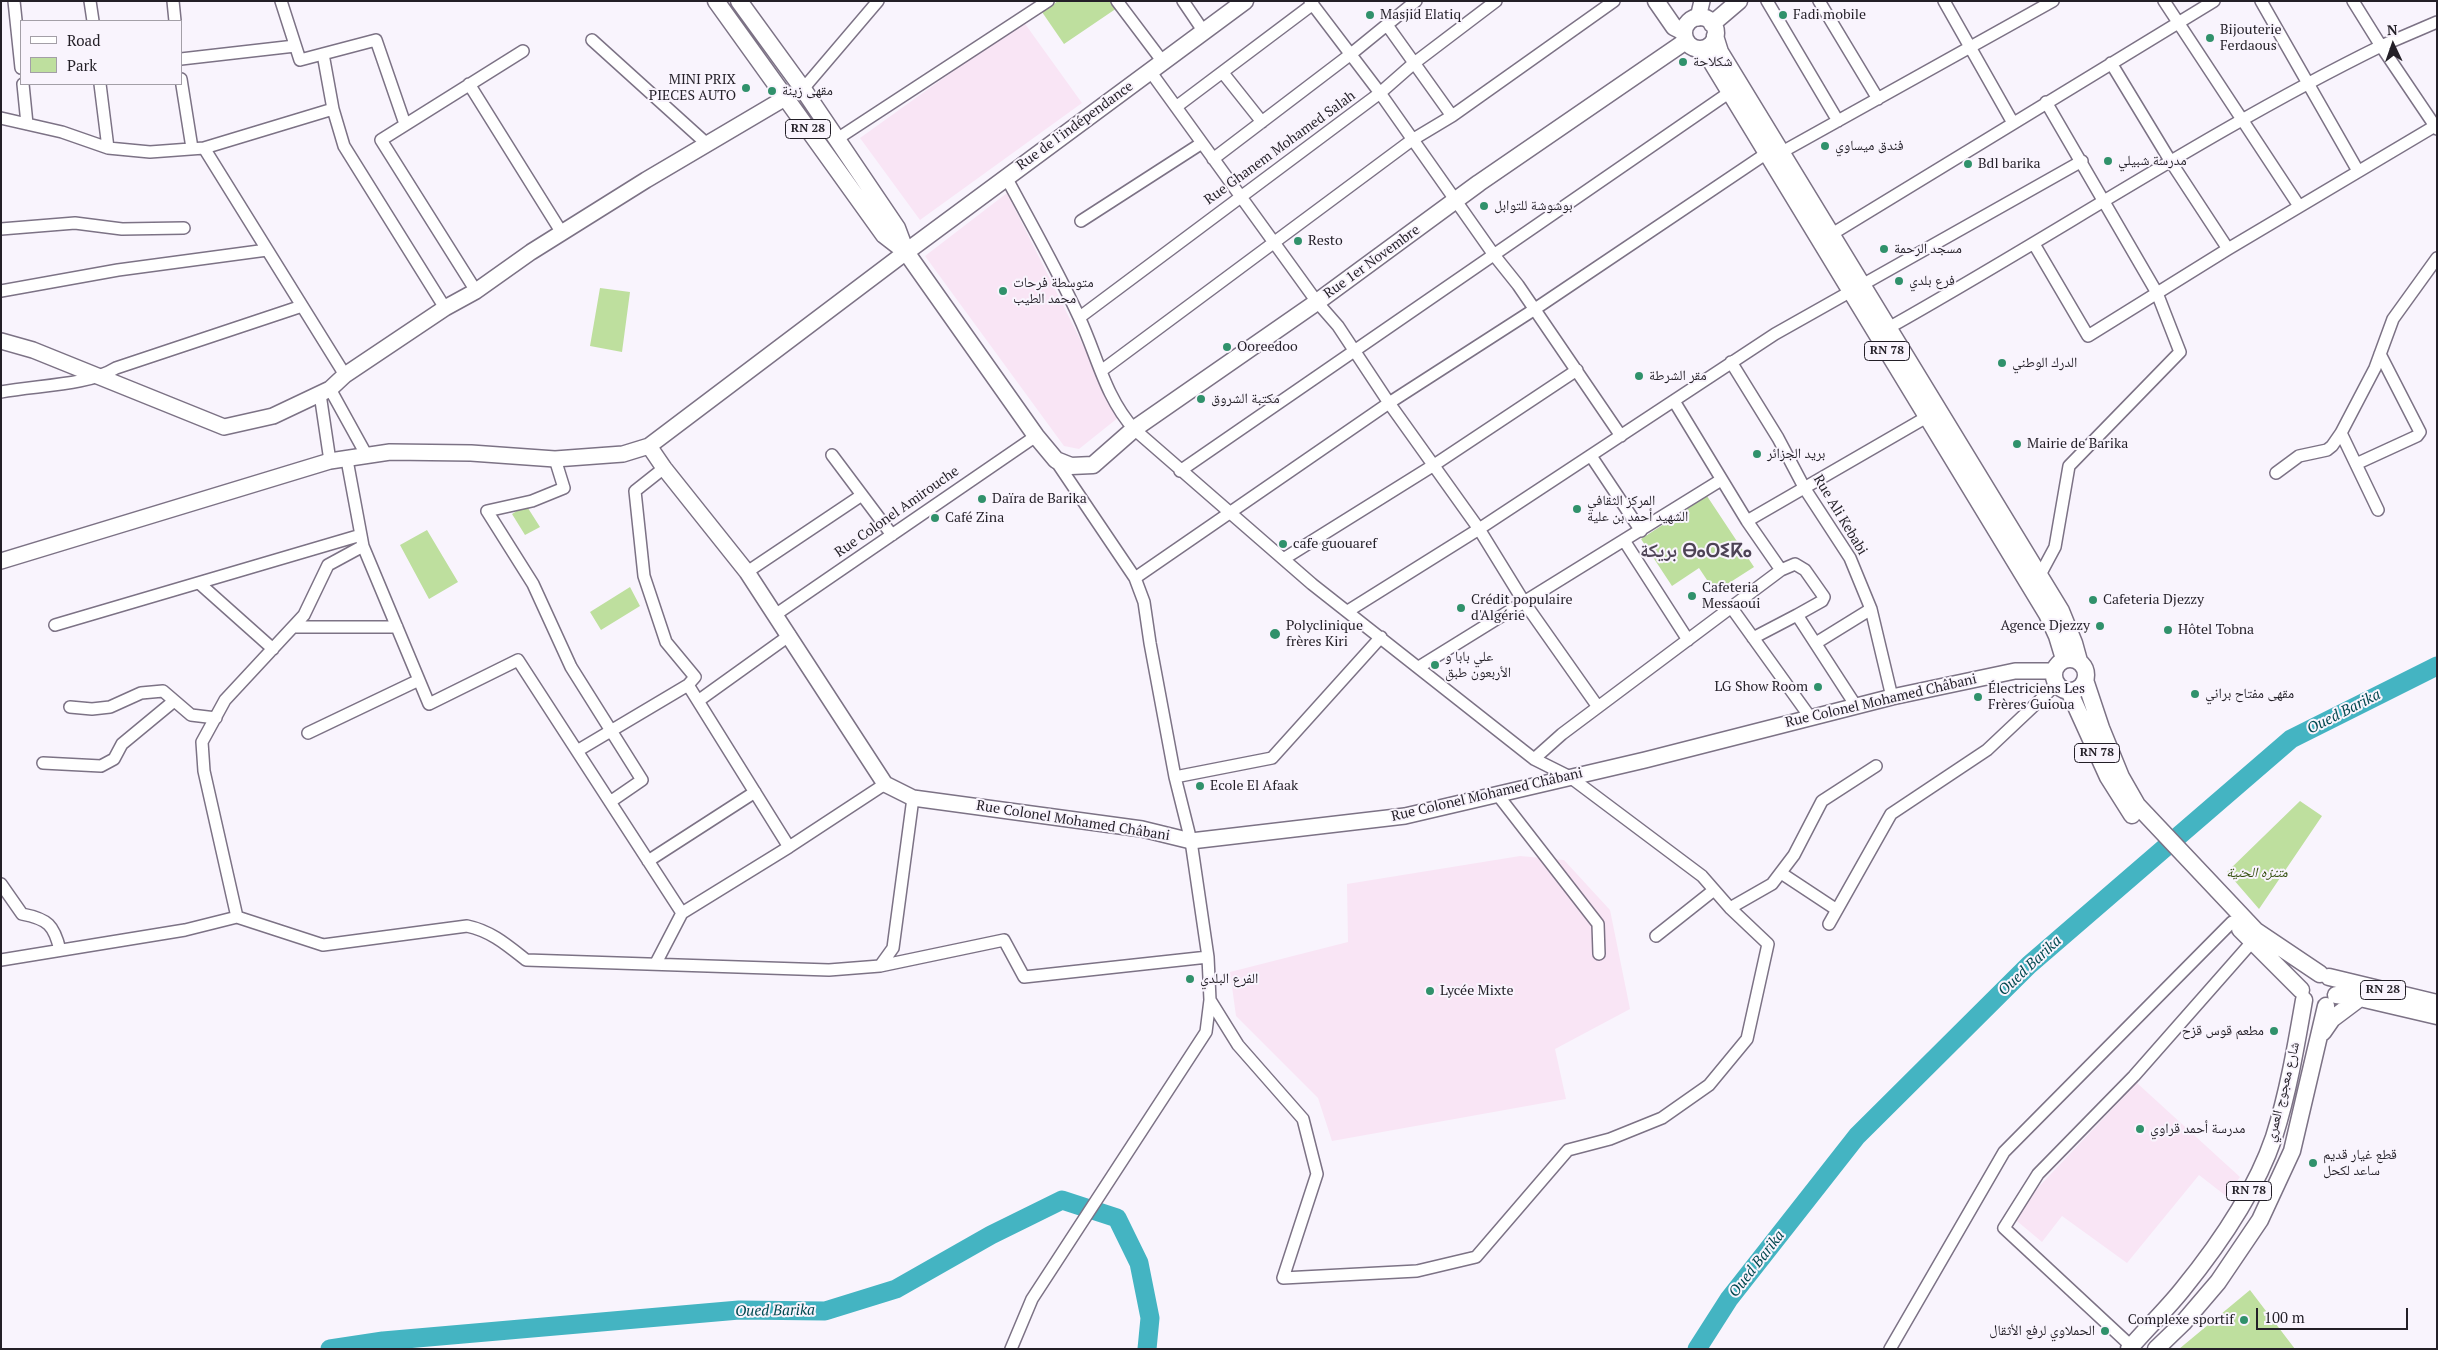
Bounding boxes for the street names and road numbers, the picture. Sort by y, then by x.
street label: Rue de l'indépendance [1013,78,1137,174]
street label: Rue Ghanem Mohamed Salah [1201,88,1359,208]
road number: RN 28 [786,120,830,138]
street label: Rue 1er Novembre [1321,222,1423,302]
road number: RN 78 [1864,342,1910,361]
street label: Rue Colonel Amirouche [832,463,962,561]
street label: Rue Ali Kebabi [1809,472,1871,558]
street label: Rue Colonel Mohamed Châbani [1784,671,1978,731]
road number: RN 78 [2074,744,2120,762]
street label: Rue Colonel Mohamed Châbani [1390,765,1584,825]
street label: Rue Colonel Mohamed Châbani [975,797,1171,845]
road number: RN 28 [2360,980,2406,1000]
street label: شارع معجوج العمري [2262,1040,2304,1144]
road number: RN 78 [2226,1182,2272,1200]

